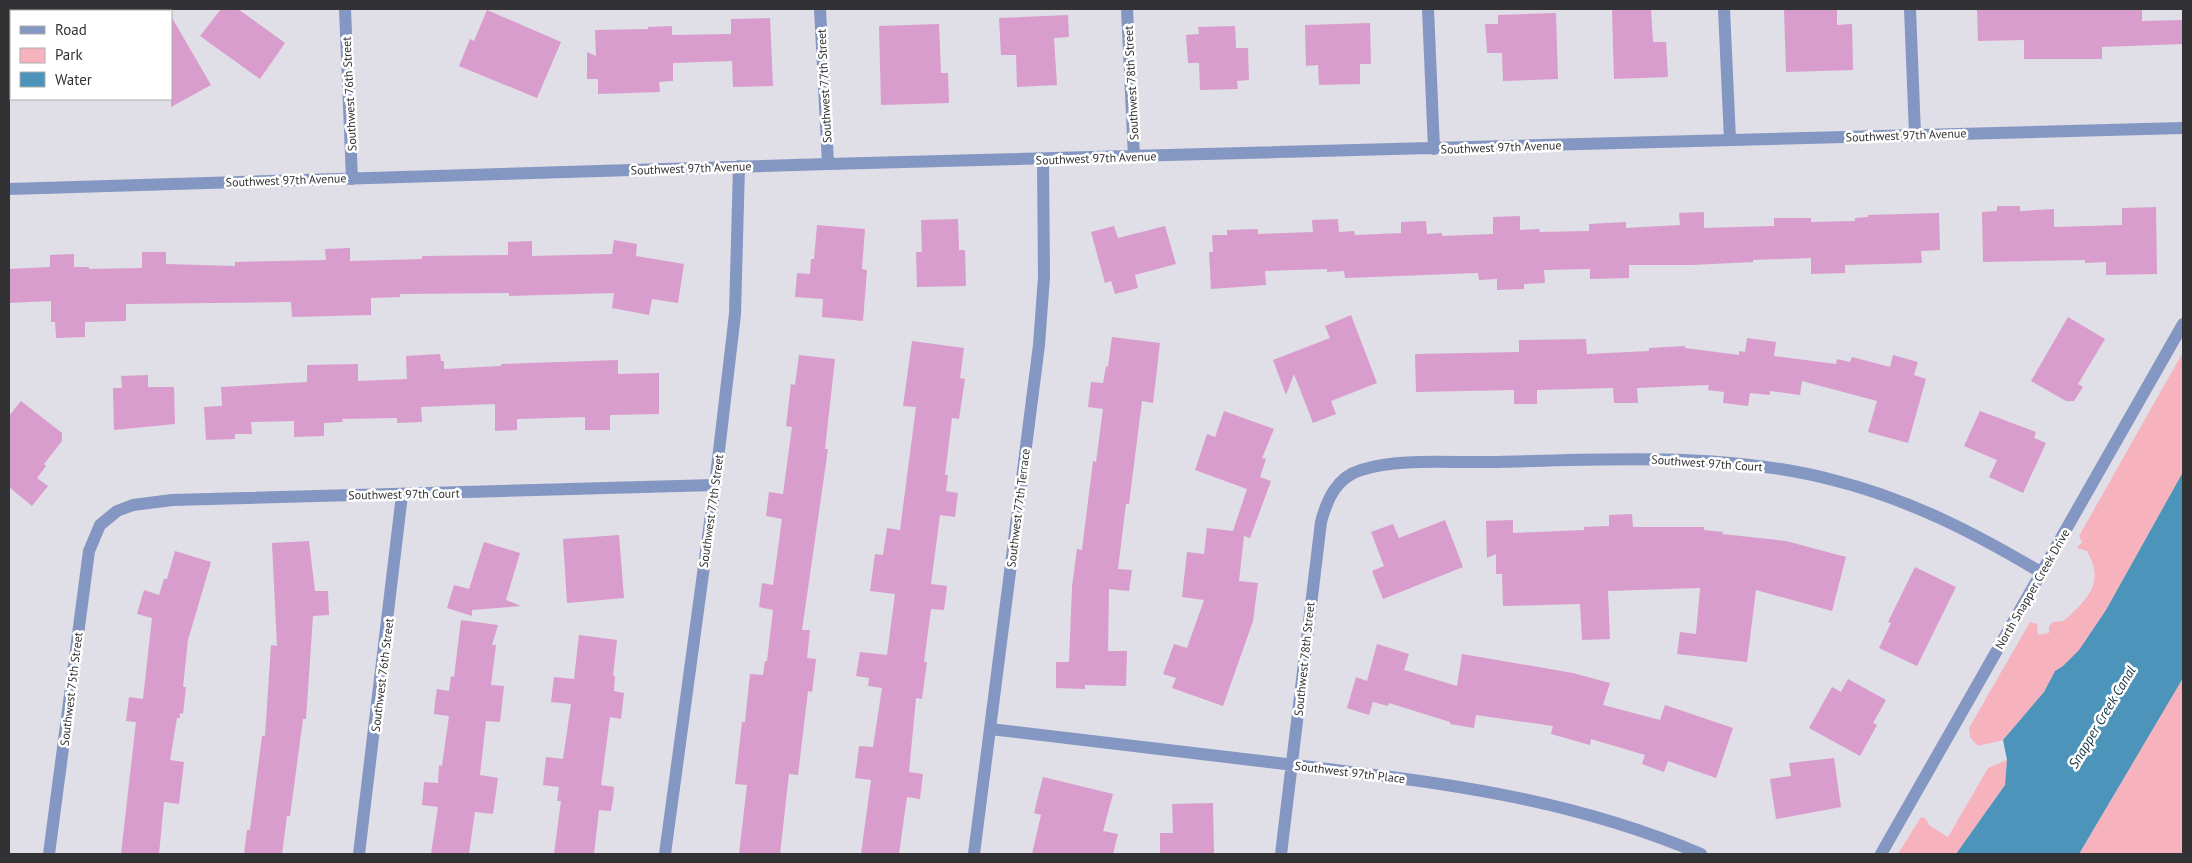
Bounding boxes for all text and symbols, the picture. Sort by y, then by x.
legend [10,10,172,100]
text: Road [55,20,87,39]
street label: Southwest 78th Street [1121,25,1141,141]
street label: Southwest 77th Street [814,29,834,143]
street label: Southwest 76th Street [339,36,359,152]
text: Park [55,45,83,64]
text: Water [55,70,92,89]
street label: Southwest 97th Avenue [1845,125,1967,145]
street label: Southwest 97th Avenue [1440,137,1562,157]
street label: Southwest 97th Avenue [1035,148,1157,168]
street label: Southwest 97th Avenue [630,158,752,178]
street label: Southwest 97th Avenue [225,170,347,190]
street label: Southwest 77th Terrace [1003,448,1033,568]
street label: Southwest 97th Court [1651,452,1763,474]
street label: Southwest 77th Street [696,453,726,569]
street label: Southwest 97th Court [348,486,460,502]
street label: North Snapper Creek Drive [1991,526,2073,652]
street label: Southwest 78th Street [1291,601,1317,717]
street label: Southwest 76th Street [368,617,396,733]
street label: Southwest 75th Street [57,631,85,747]
water label: Snapper Creek Canal [2064,662,2140,772]
street label: Southwest 97th Place [1294,758,1406,786]

